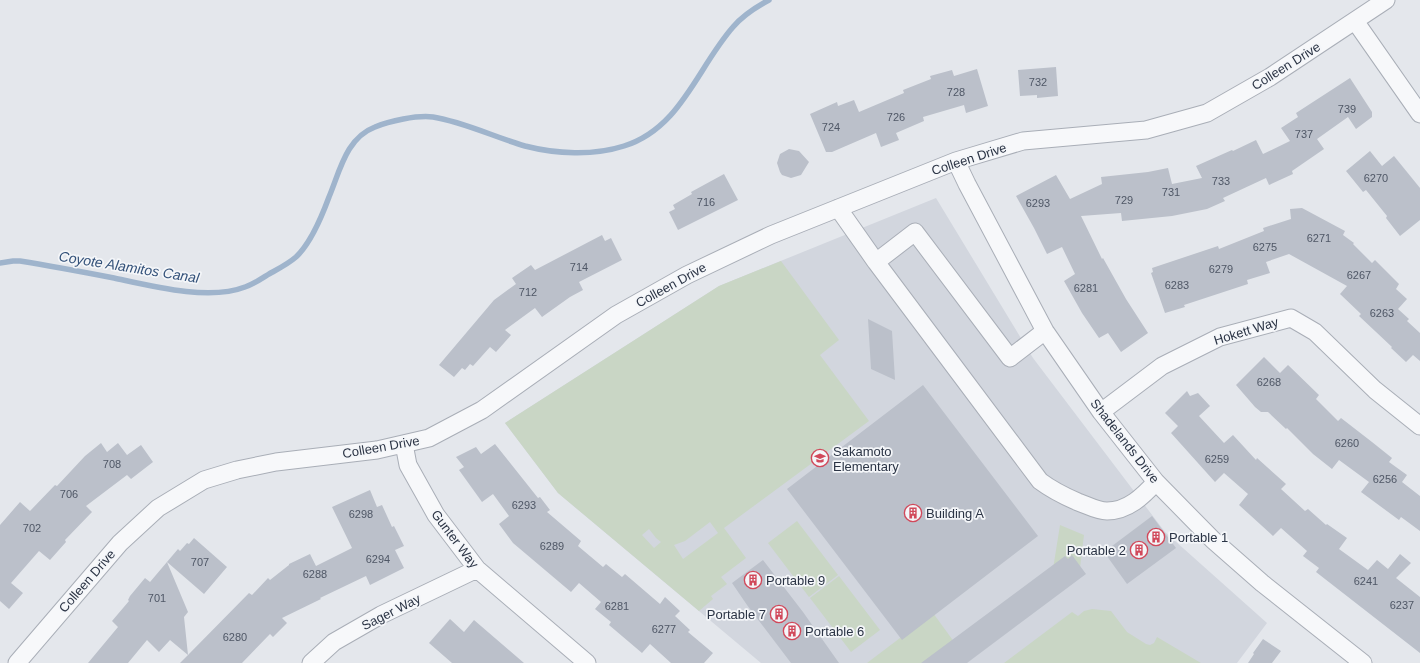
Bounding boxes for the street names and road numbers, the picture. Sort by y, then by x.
street label: Colleen Drive [1249,39,1323,93]
street label: Colleen Drive [930,140,1008,178]
street label: Colleen Drive [633,260,709,310]
street label: Hokett Way [1212,314,1281,348]
street label: Shadelands Drive [1087,396,1163,486]
street label: Colleen Drive [341,433,421,461]
street label: Gunter Way [428,507,482,571]
street label: Colleen Drive [56,547,118,615]
street label: Sager Way [359,591,423,633]

